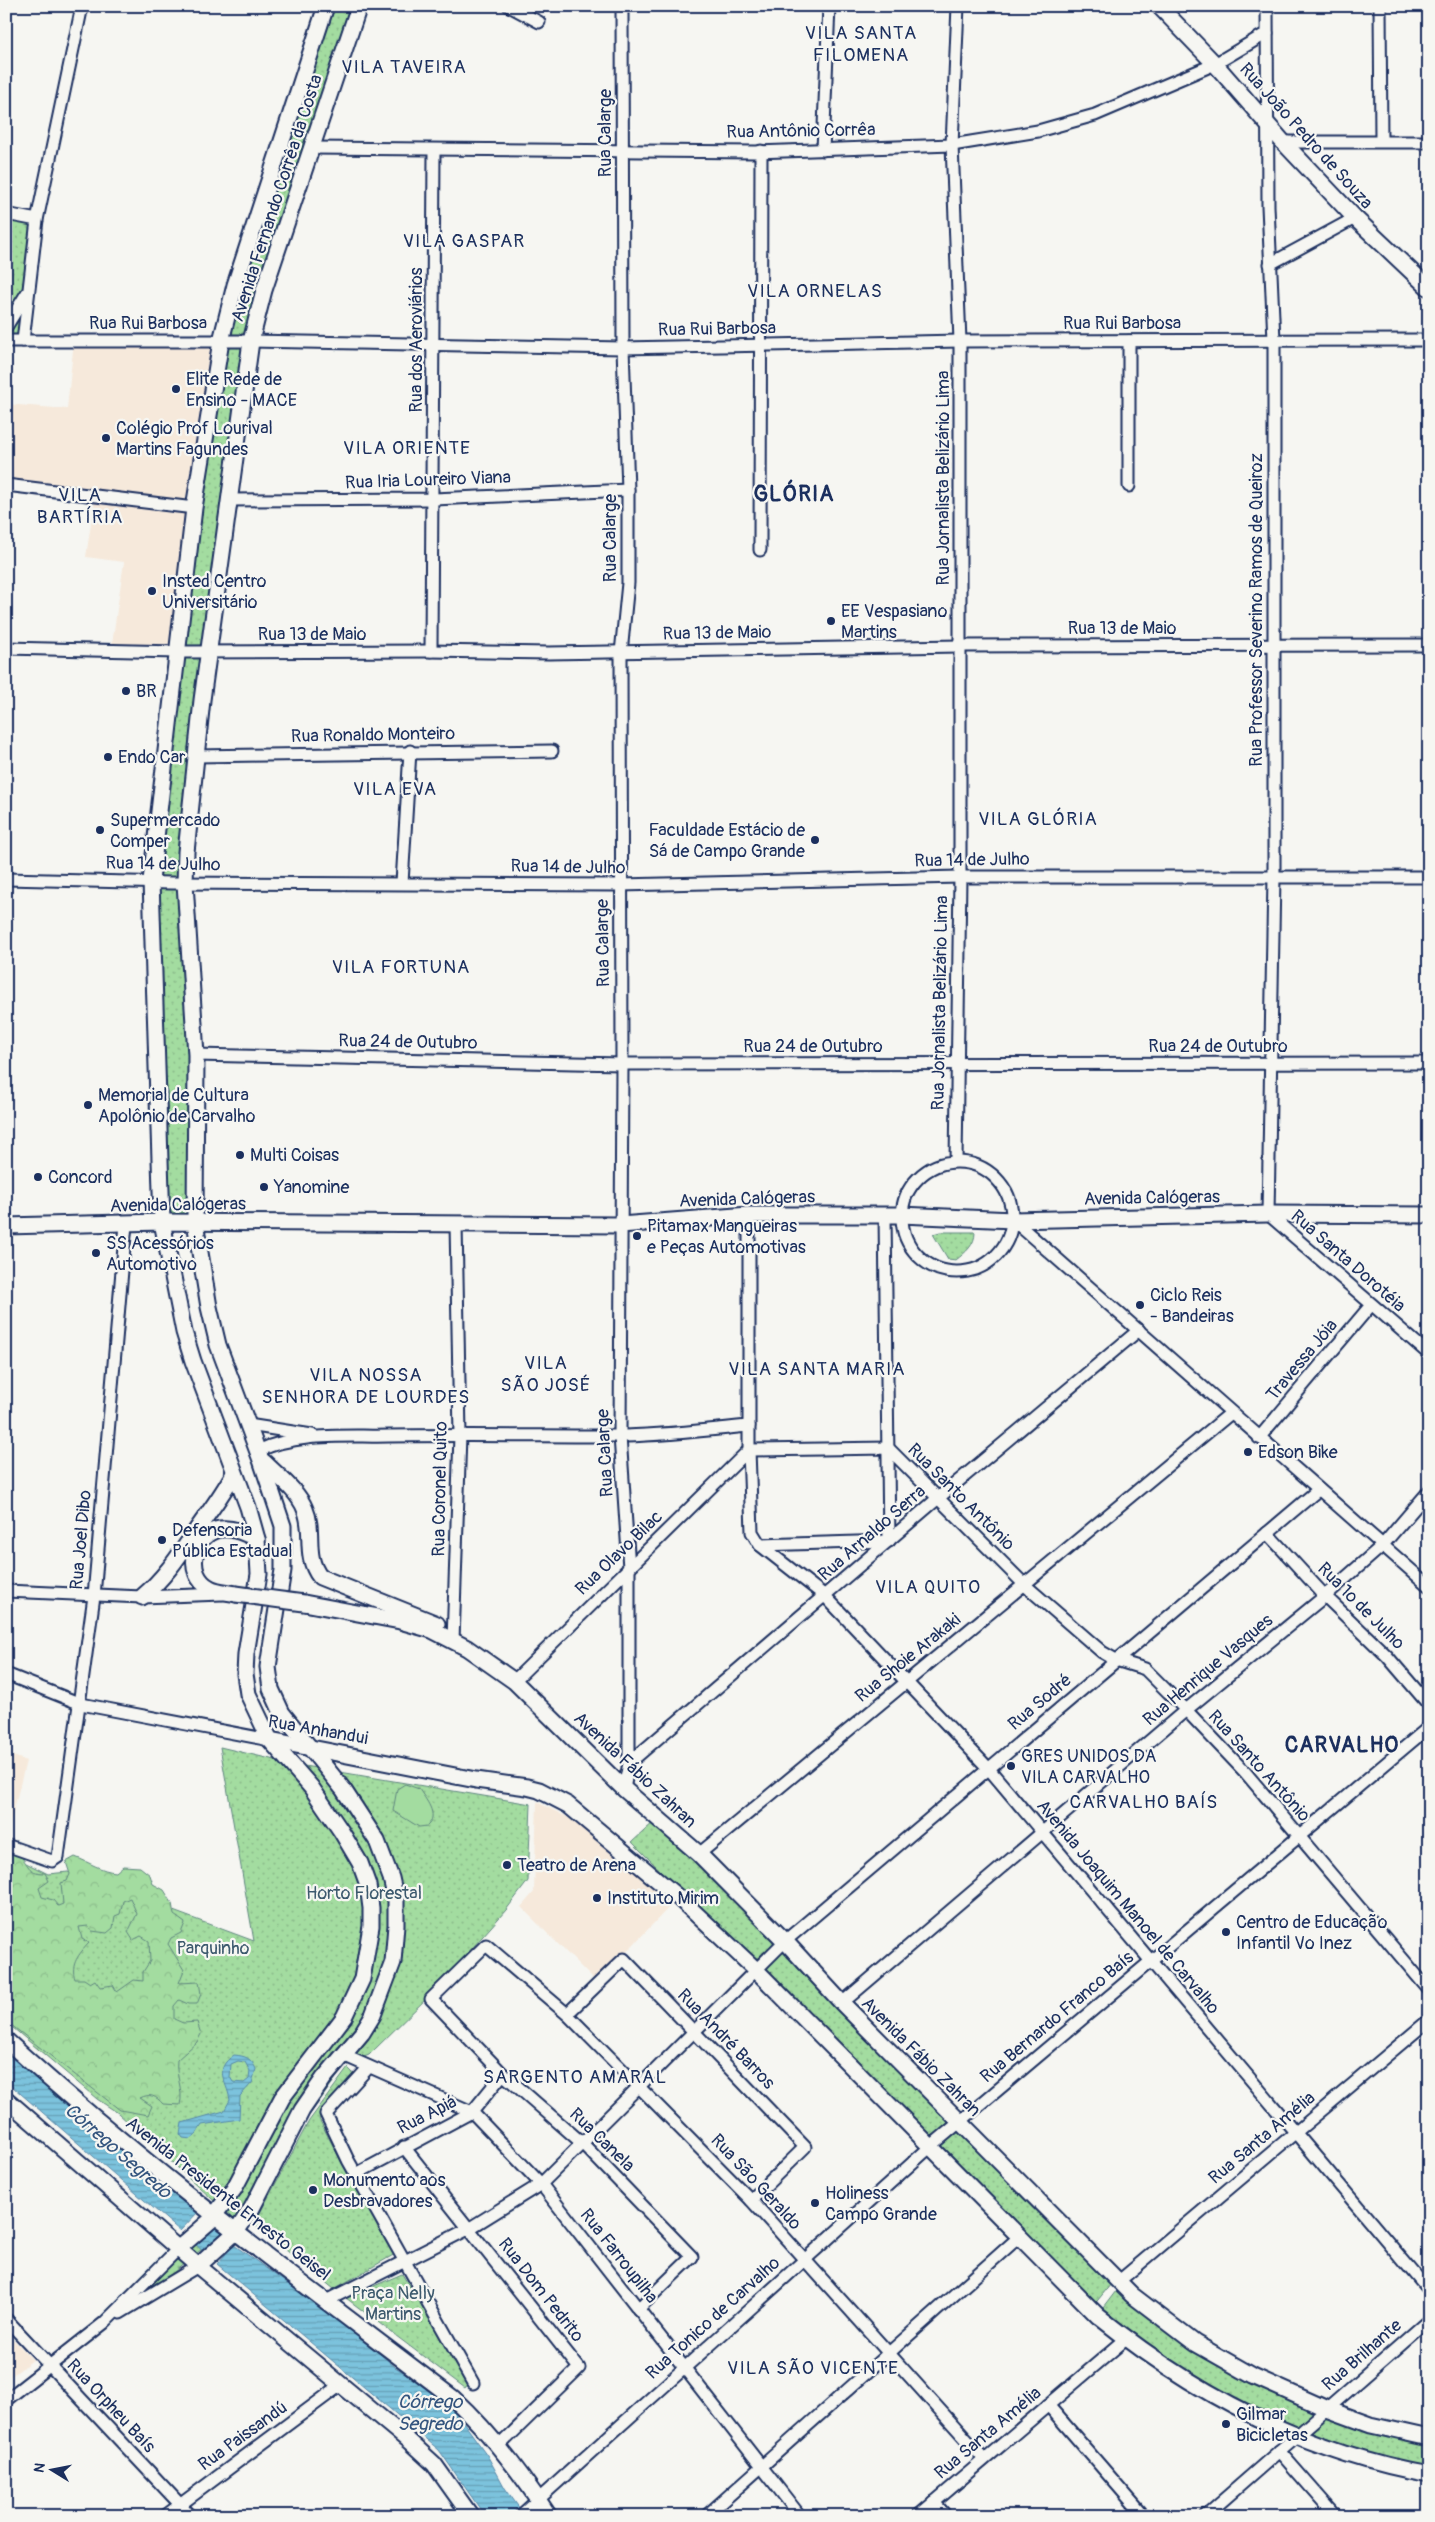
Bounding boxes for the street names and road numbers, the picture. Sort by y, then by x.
street label: Rua João Pedro de Souza [1234,58,1378,214]
street label: Avenida Fernando Corrêa da Costa [226,71,328,325]
street label: Rua Calarge [594,89,617,177]
street label: Rua Antônio Corrêa [726,118,876,144]
street label: Rua dos Aeroviários [405,267,428,413]
street label: Rua Rui Barbosa [89,312,207,335]
street label: Rua Rui Barbosa [1063,312,1181,335]
street label: Rua Rui Barbosa [658,316,776,342]
street label: Rua Jornalista Belizário Lima [932,371,955,585]
street label: Rua Professor Severino Ramos de Queiroz [1245,453,1268,767]
street label: Rua Iria Loureiro Viana [345,466,511,494]
street label: Rua Calarge [599,494,622,582]
street label: Rua 13 de Maio [1068,617,1177,640]
street label: Rua 13 de Maio [662,621,772,645]
street label: Rua 13 de Maio [258,623,367,646]
street label: Rua Ronaldo Monteiro [291,722,456,748]
street label: Rua 14 de Julho [914,847,1030,873]
street label: Rua 14 de Julho [105,851,221,877]
street label: Rua 14 de Julho [510,854,626,880]
street label: Rua Jornalista Belizário Lima [927,895,953,1111]
street label: Rua Calarge [591,899,615,987]
street label: Rua 24 de Outubro [338,1029,478,1055]
street label: Rua 24 de Outubro [743,1035,883,1058]
street label: Rua 24 de Outubro [1148,1035,1288,1058]
street label: Avenida Calógeras [679,1185,815,1213]
street label: Avenida Calógeras [1084,1185,1220,1211]
street label: Avenida Calógeras [110,1192,246,1218]
street label: Rua Santa Dorotéia [1286,1205,1410,1317]
street label: Travessa Jóia [1261,1314,1343,1406]
street label: Rua Calarge [591,1408,619,1498]
street label: Rua Coronel Quito [427,1421,453,1557]
street label: Rua Santo Antônio [902,1438,1020,1556]
street label: Rua Arnaldo Serra [813,1480,931,1586]
street label: Rua Joel Dibo [65,1489,97,1591]
street label: Rua Olavo Bilac [570,1506,668,1600]
street label: Rua 1º de Julho [1312,1557,1410,1655]
street label: Rua Shoie Arakaki [850,1608,966,1708]
street label: Rua Henrique Vasques [1138,1609,1278,1731]
street label: Rua Sodré [1003,1669,1077,1735]
street label: Rua Santo Antônio [1203,1705,1316,1827]
street label: Avenida Fábio Zahran [569,1707,701,1833]
street label: Rua Anhandui [266,1710,370,1750]
street label: Avenida Joaquim Manoel de Carvalho [1031,1795,1225,2019]
street label: Rua Bernardo Franco Baís [975,1946,1139,2088]
street label: Rua André Barros [672,1984,780,2094]
street label: Avenida Fábio Zahran [856,1992,986,2122]
street label: Rua Santa Amélia [1204,2087,1320,2189]
street label: Rua Apiá [393,2090,461,2140]
street label: Rua Canela [564,2103,640,2177]
street label: Avenida Presidente Ernesto Geisel [121,2112,335,2286]
street label: Rua São Geraldo [706,2129,807,2235]
street label: Rua Farroupilha [575,2204,663,2308]
street label: Rua Dom Pedrito [493,2233,589,2347]
street label: Rua Tonico de Carvalho [641,2251,785,2384]
street label: Rua Brilhante [1317,2314,1407,2396]
street label: Rua Orpheu Baís [62,2354,160,2458]
street label: Rua Santa Amélia [930,2382,1046,2484]
street label: Rua Paissandú [194,2396,292,2476]

